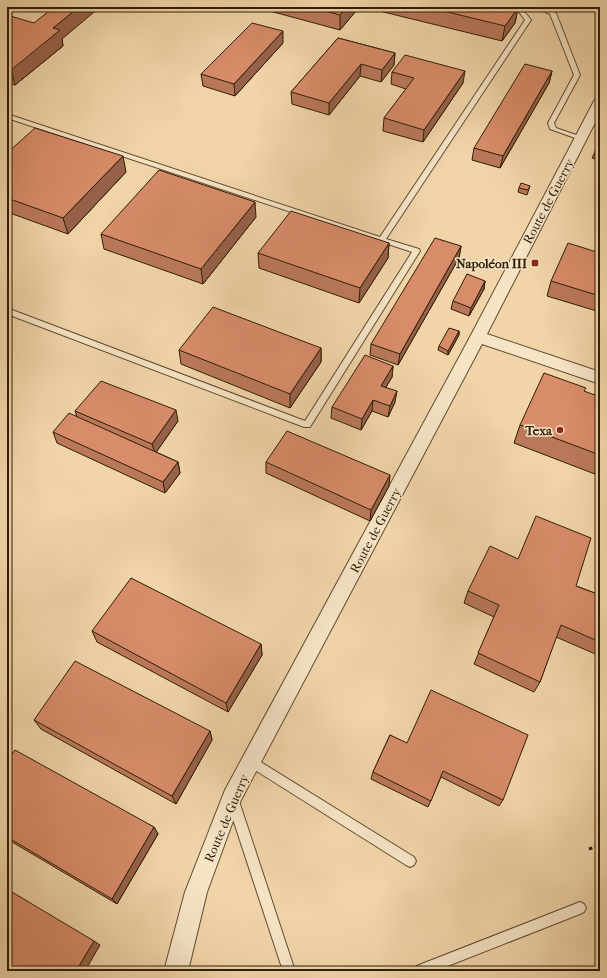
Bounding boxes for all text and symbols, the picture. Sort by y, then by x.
street label: Route de Guerry [520,155,578,246]
place label: Napoléon III [456,256,528,272]
marker: Napoléon III [530,258,540,268]
place label: Texa [524,423,553,438]
marker: Texa [555,425,565,435]
street label: Route de Guerry [347,484,405,575]
street label: Route de Guerry [201,771,252,864]

